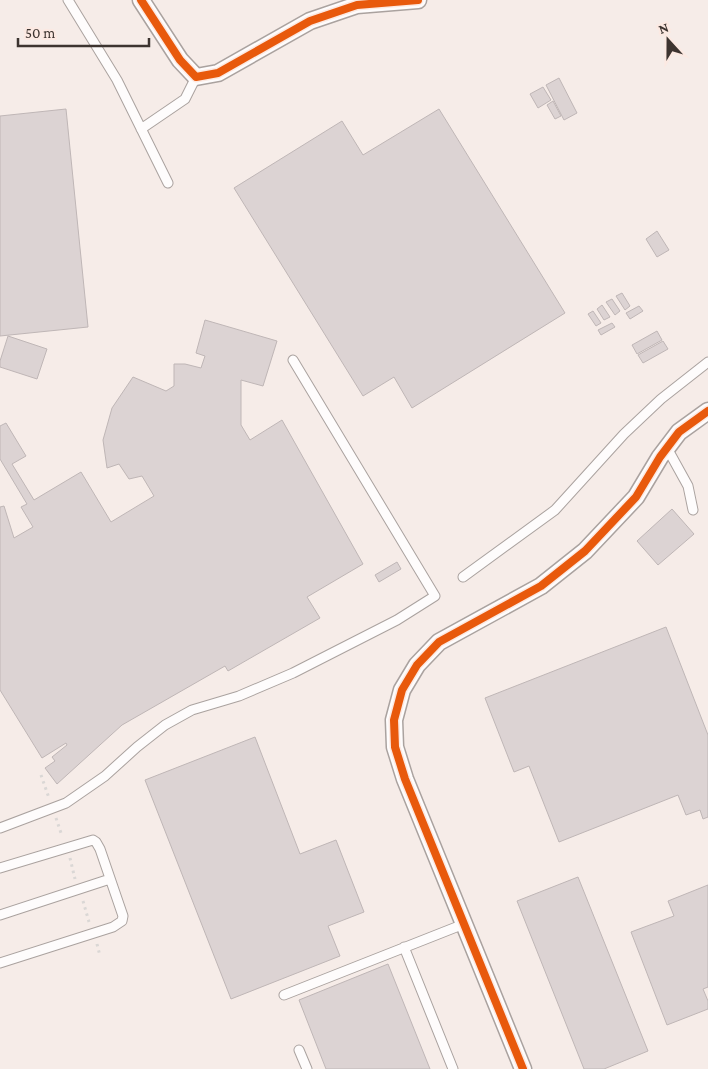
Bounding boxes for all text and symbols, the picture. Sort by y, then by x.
scale bar [18,15,149,47]
north arrow [643,15,693,65]
text: N [656,19,671,37]
text: 50 m [25,25,55,41]

